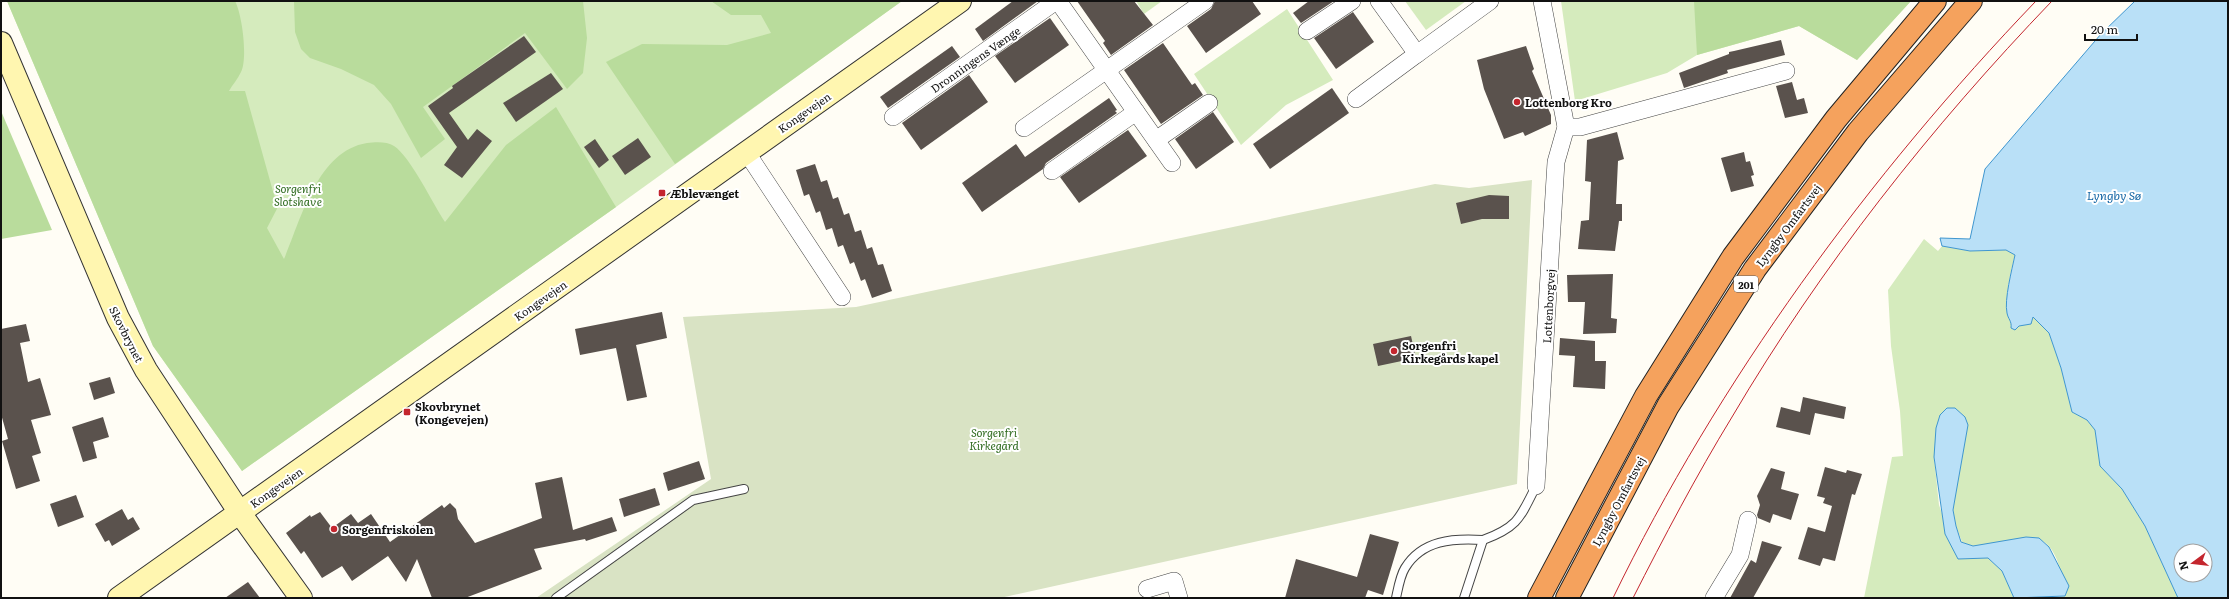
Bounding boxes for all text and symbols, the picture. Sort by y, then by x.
scale bar [2085,16,2137,42]
text: 20 m [2091,20,2118,38]
street label: Dronningens Vænge [927,22,1023,96]
street label: Kongevejen [774,88,834,136]
place label: Lottenborg Kro [1525,94,1612,110]
marker: Lottenborg Kro [1512,97,1522,107]
park label: Sorgenfri Slotshave [274,180,322,209]
street label: Lyngby Omfartsvej [1752,180,1824,270]
place label: Æblevænget [670,185,739,201]
water label: Lyngby Sø [2087,186,2142,204]
marker: Æblevænget [657,188,667,198]
street label: Lottenborgvej [1538,268,1558,344]
street label: Kongevejen [510,276,570,324]
road number: 201 [1734,276,1758,292]
street label: Skovbrynet [106,303,148,365]
place label: Sorgenfri Kirkegårds kapel [1402,337,1499,366]
marker: Sorgenfri Kirkegårds kapel [1389,346,1399,356]
place label: Skovbrynet (Kongevejen) [415,398,488,427]
marker: Skovbrynet (Kongevejen) [402,407,412,417]
park label: Sorgenfri Kirkegård [969,424,1019,453]
street label: Lyngby Omfartsvej [1588,453,1648,549]
street label: Kongevejen [246,463,306,511]
place label: Sorgenfriskolen [342,521,434,537]
marker: Sorgenfriskolen [329,524,339,534]
north arrow [2173,543,2213,583]
text: N [2173,559,2191,572]

